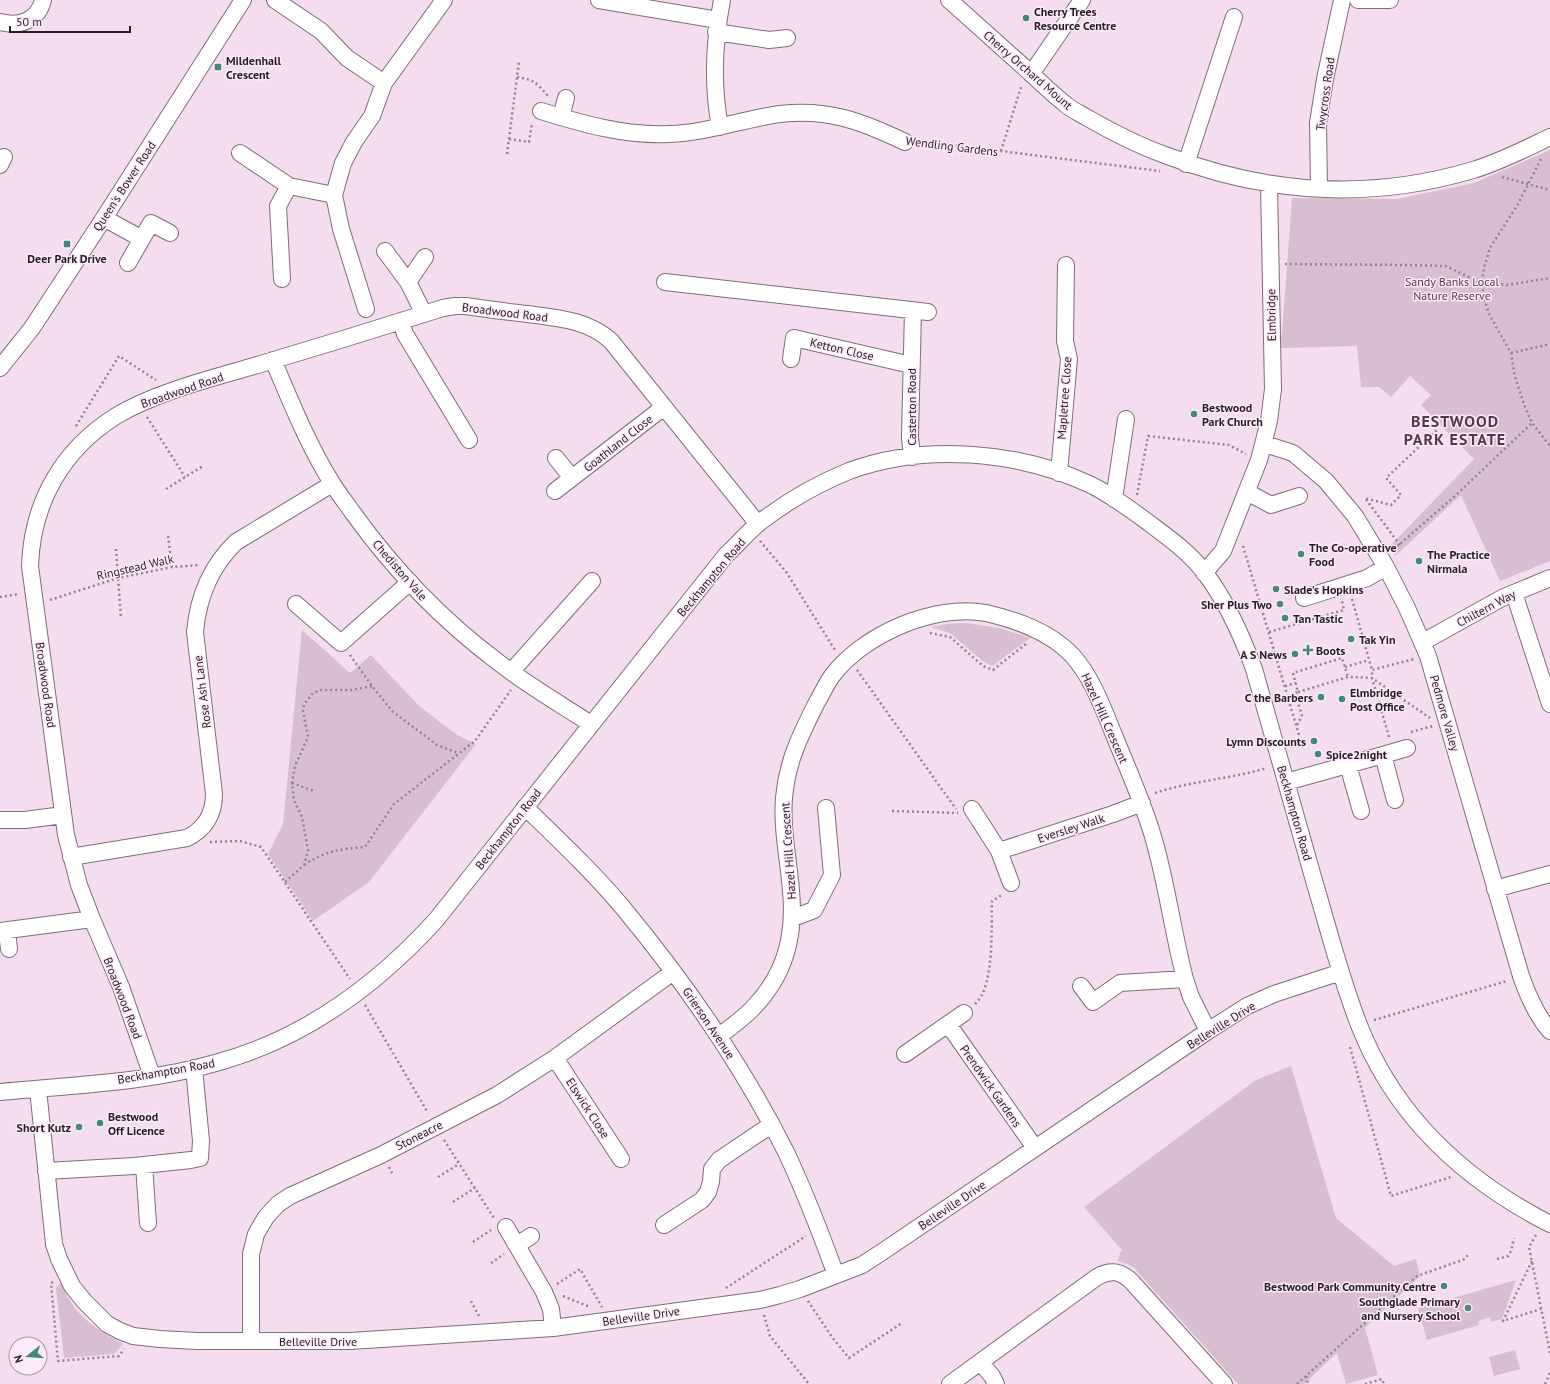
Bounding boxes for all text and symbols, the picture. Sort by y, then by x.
place label: Cherry Trees Resource Centre [1034,4,1116,33]
scale bar [10,8,130,34]
marker: Cherry Trees Resource Centre [1021,13,1031,23]
text: 50 m [16,14,42,29]
street label: Cherry Orchard Mount [980,27,1076,113]
place label: Mildenhall Crescent [226,53,281,82]
street label: Twycross Road [1312,56,1338,132]
marker: Mildenhall Crescent [213,62,223,72]
street label: Wendling Gardens [905,133,999,159]
street label: Queen's Bower Road [89,138,159,234]
marker: Deer Park Drive [62,239,72,249]
place label: Deer Park Drive [27,251,107,266]
park label: Sandy Banks Local Nature Reserve [1405,274,1500,303]
street label: Elmbridge [1263,289,1279,341]
street label: Broadwood Road [461,299,549,325]
street label: Ketton Close [809,334,875,364]
street label: Mapletree Close [1054,356,1074,440]
street label: Casterton Road [904,368,919,446]
street label: Broadwood Road [139,369,225,411]
place label: Bestwood Park Church [1202,400,1263,429]
marker: Bestwood Park Church [1189,409,1199,419]
street label: Goathland Close [580,411,656,475]
district label: BESTWOOD PARK ESTATE [1404,411,1506,449]
street label: Beckhampton Road [674,534,748,620]
street label: Chediston Vale [369,536,431,604]
place label: The Co-operative Food [1309,540,1397,569]
place label: The Practice Nirmala [1427,547,1490,576]
marker: The Co-operative Food [1296,549,1306,559]
street label: Ringstead Walk [95,551,175,583]
marker: The Practice Nirmala [1414,556,1424,566]
place label: Slade's Hopkins [1284,582,1364,597]
marker: Slade's Hopkins [1271,584,1281,594]
street label: Chiltern Way [1454,586,1518,630]
place label: Sher Plus Two [1201,597,1273,612]
marker: Sher Plus Two [1275,599,1285,609]
place label: Tan Tastic [1293,611,1343,626]
marker: Tan Tastic [1280,613,1290,623]
place label: Tak Yin [1359,632,1396,647]
marker: Tak Yin [1346,634,1356,644]
street label: Broadwood Road [33,641,59,729]
place label: Boots [1316,643,1345,658]
marker: Boots [1303,645,1313,655]
place label: A S News [1240,647,1287,662]
marker: A S News [1290,649,1300,659]
street label: Rose Ash Lane [190,655,214,729]
street label: Hazel Hill Crescent [1078,671,1132,765]
street label: Pedmore Valley [1427,673,1463,753]
place label: Elmbridge Post Office [1350,685,1405,714]
place label: C the Barbers [1245,690,1313,705]
marker: C the Barbers [1316,692,1326,702]
marker: Elmbridge Post Office [1337,694,1347,704]
place label: Lymn Discounts [1226,734,1306,749]
marker: Lymn Discounts [1309,736,1319,746]
place label: Spice2night [1326,747,1388,762]
marker: Spice2night [1313,749,1323,759]
street label: Beckhampton Road [1274,764,1316,862]
street label: Beckhampton Road [472,786,544,872]
street label: Hazel Hill Crescent [777,802,799,900]
street label: Eversley Walk [1036,810,1107,846]
street label: Broadwood Road [100,955,146,1041]
street label: Grierson Avenue [680,984,738,1062]
street label: Belleville Drive [1184,998,1258,1052]
street label: Prendwick Gardens [957,1042,1025,1130]
street label: Beckhampton Road [116,1055,216,1087]
street label: Elswick Close [563,1075,613,1141]
place label: Bestwood Off Licence [108,1109,165,1138]
street label: Stoneacre [393,1117,445,1153]
marker: Bestwood Off Licence [95,1118,105,1128]
place label: Short Kutz [17,1120,71,1135]
marker: Short Kutz [74,1122,84,1132]
street label: Belleville Drive [915,1177,989,1233]
place label: Bestwood Park Community Centre [1264,1279,1436,1294]
marker: Bestwood Park Community Centre [1439,1281,1449,1291]
place label: Southglade Primary and Nursery School [1359,1294,1460,1323]
street label: Belleville Drive [601,1303,681,1329]
marker: Southglade Primary and Nursery School [1463,1303,1473,1313]
street label: Belleville Drive [279,1334,357,1349]
north arrow [8,1336,48,1376]
text: N [11,1353,26,1364]

